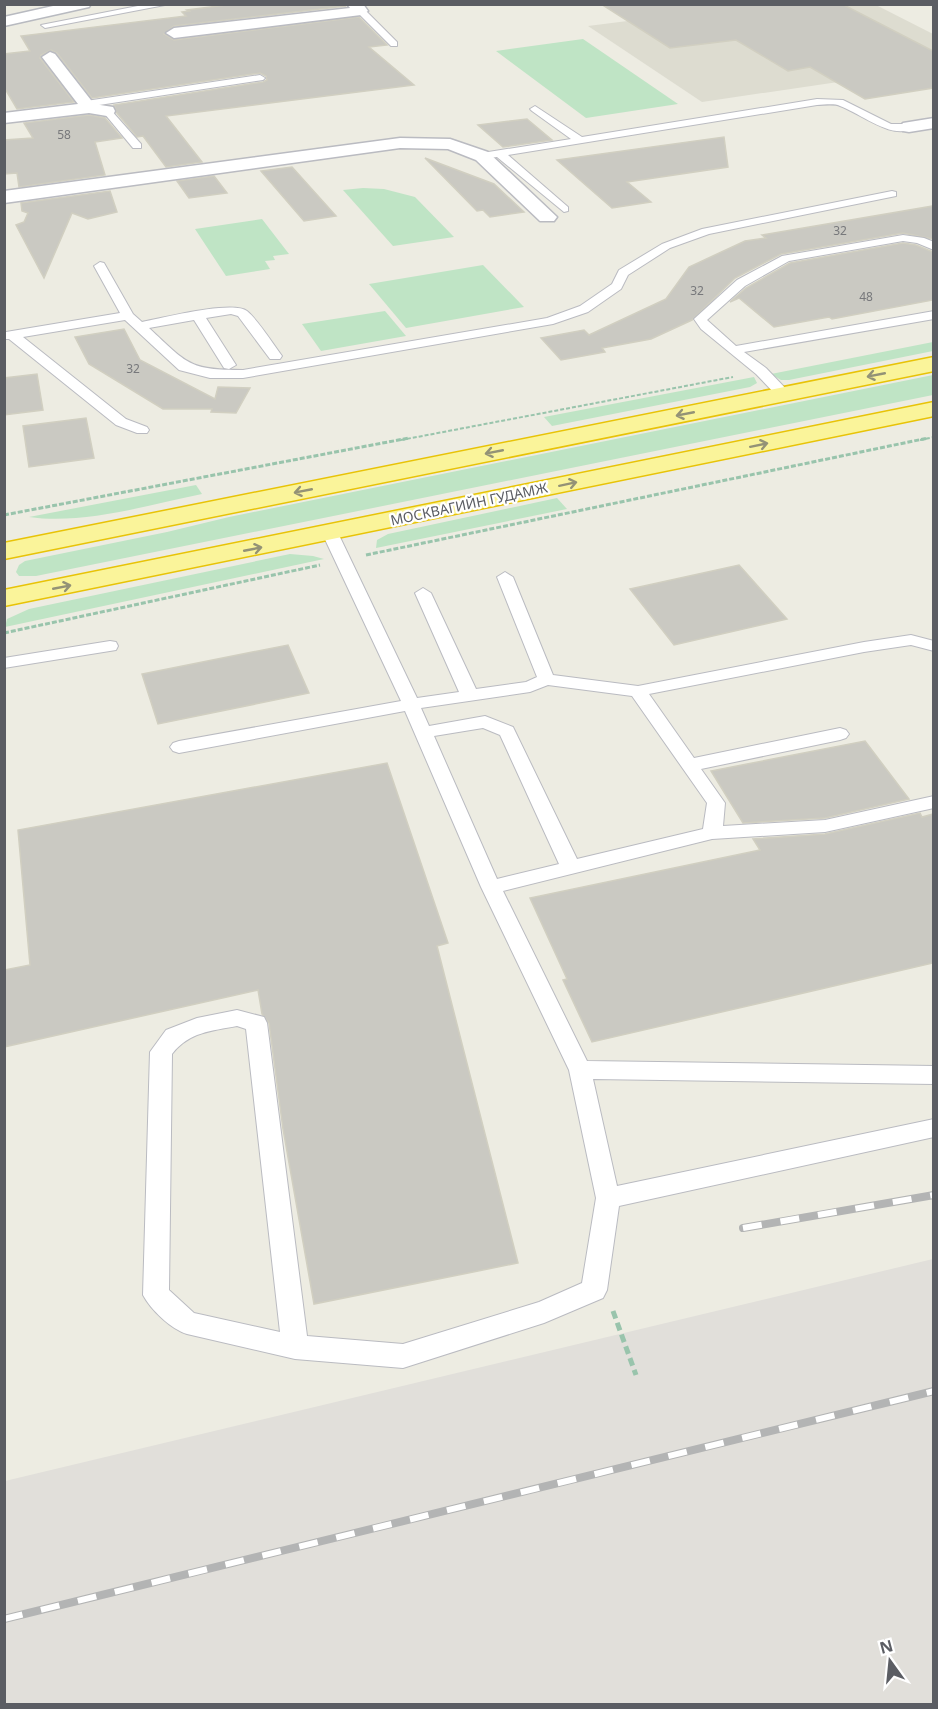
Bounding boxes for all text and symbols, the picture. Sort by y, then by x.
house number: 58 [57,126,71,143]
house number: 32 [833,222,847,239]
house number: 32 [690,282,704,299]
house number: 48 [859,288,873,305]
house number: 32 [126,360,140,377]
one-way arrow [867,370,886,381]
one-way arrow [676,409,695,420]
one-way arrow [748,439,768,450]
one-way arrow [484,447,504,458]
street label: МОСКВАГИЙН ГУДАМЖ [389,477,550,529]
one-way arrow [557,478,577,489]
one-way arrow [293,486,313,497]
one-way arrow [243,543,262,554]
one-way arrow [52,581,71,592]
north arrow [860,1631,920,1691]
text: N [877,1634,895,1659]

